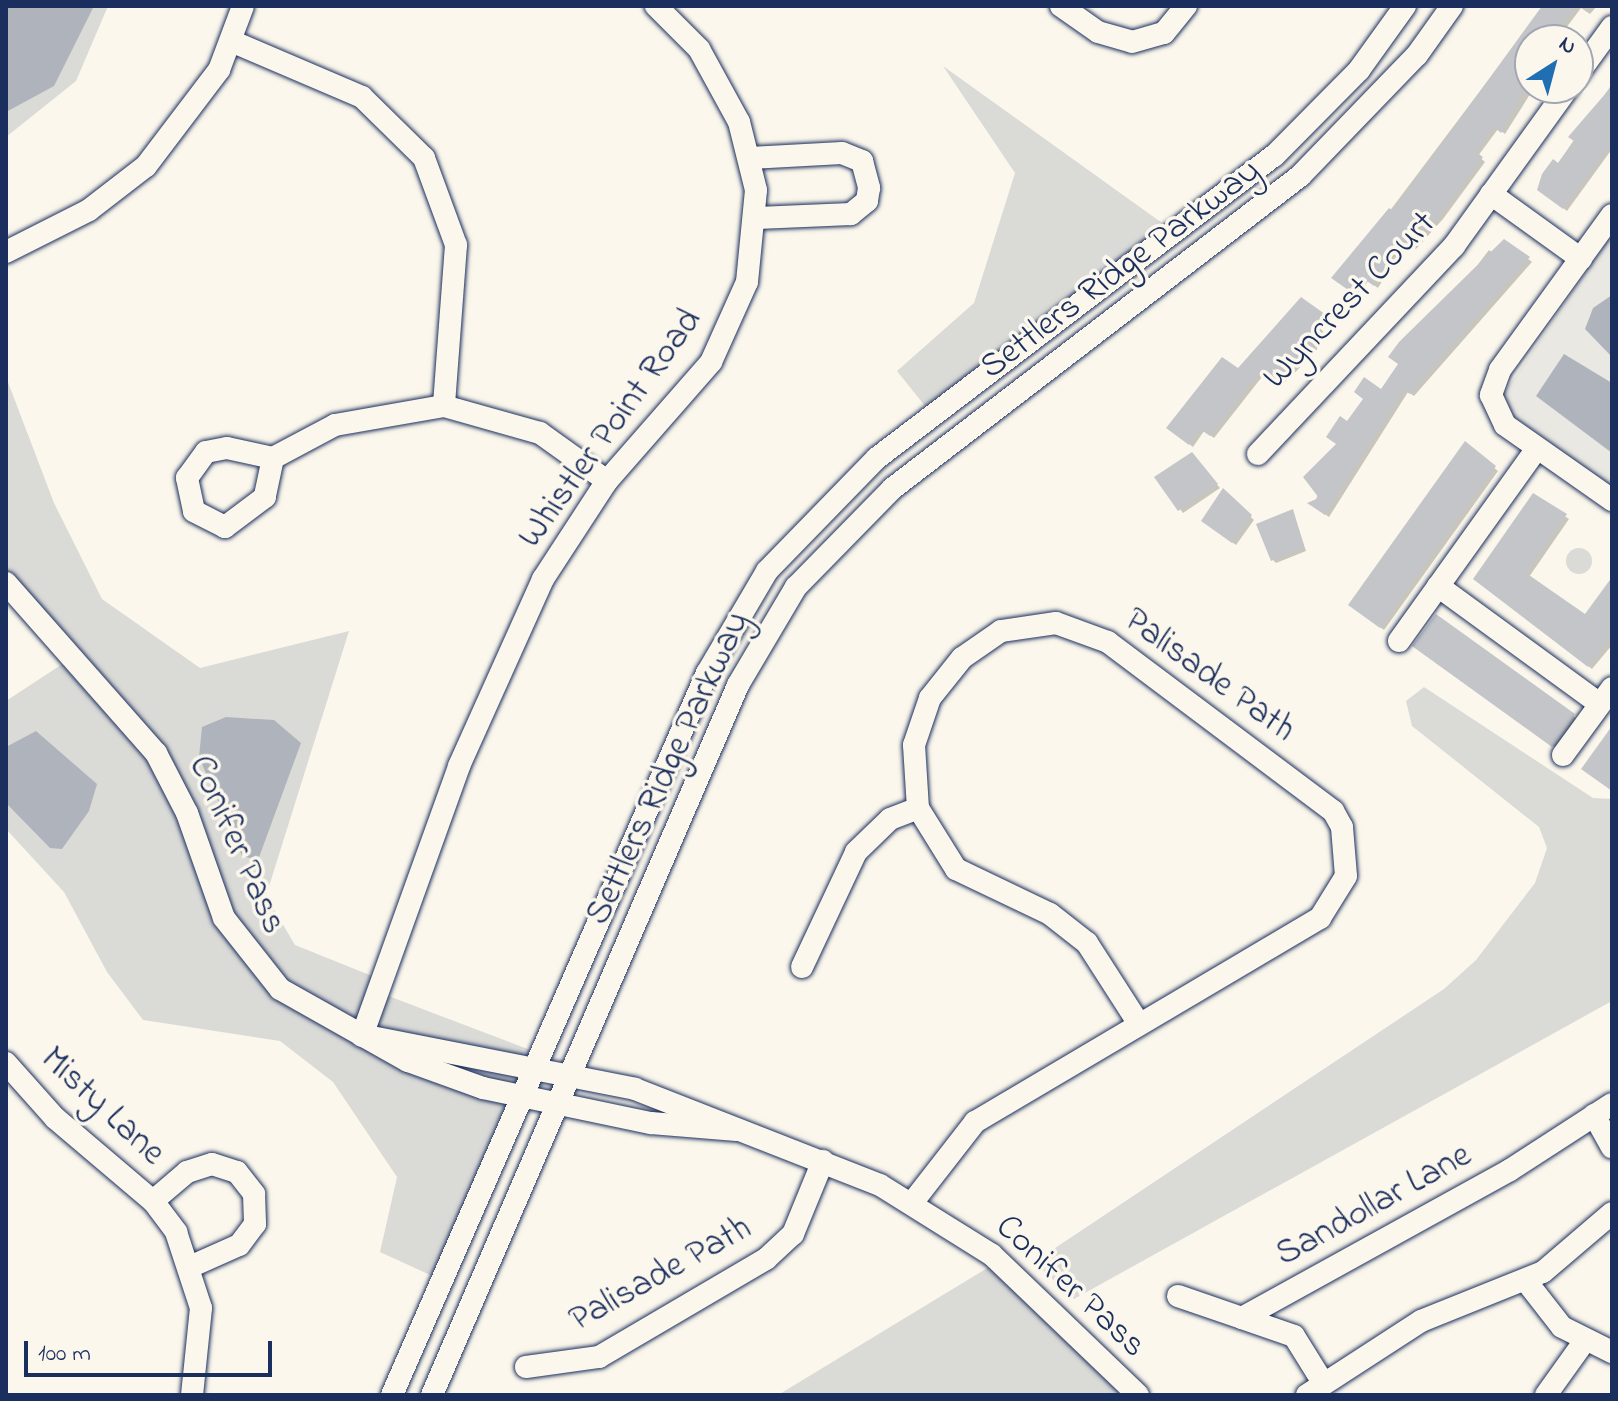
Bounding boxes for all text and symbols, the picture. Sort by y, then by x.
north arrow [1514,24,1594,104]
text: N [1552,29,1582,64]
street label: Settlers Ridge Parkway [972,150,1270,390]
street label: Wyncrest Court [1254,203,1446,399]
street label: Whistler Point Road [510,301,712,557]
street label: Palisade Path [1115,599,1303,753]
street label: Settlers Ridge Parkway [578,606,760,932]
street label: Conifer Pass [178,749,294,941]
street label: Misty Lane [31,1039,173,1175]
street label: Sandollar Lane [1269,1135,1479,1277]
street label: Conifer Pass [986,1206,1154,1368]
street label: Palisade Path [563,1207,759,1343]
scale bar [28,1325,276,1375]
text: 100 m [38,1337,91,1372]

